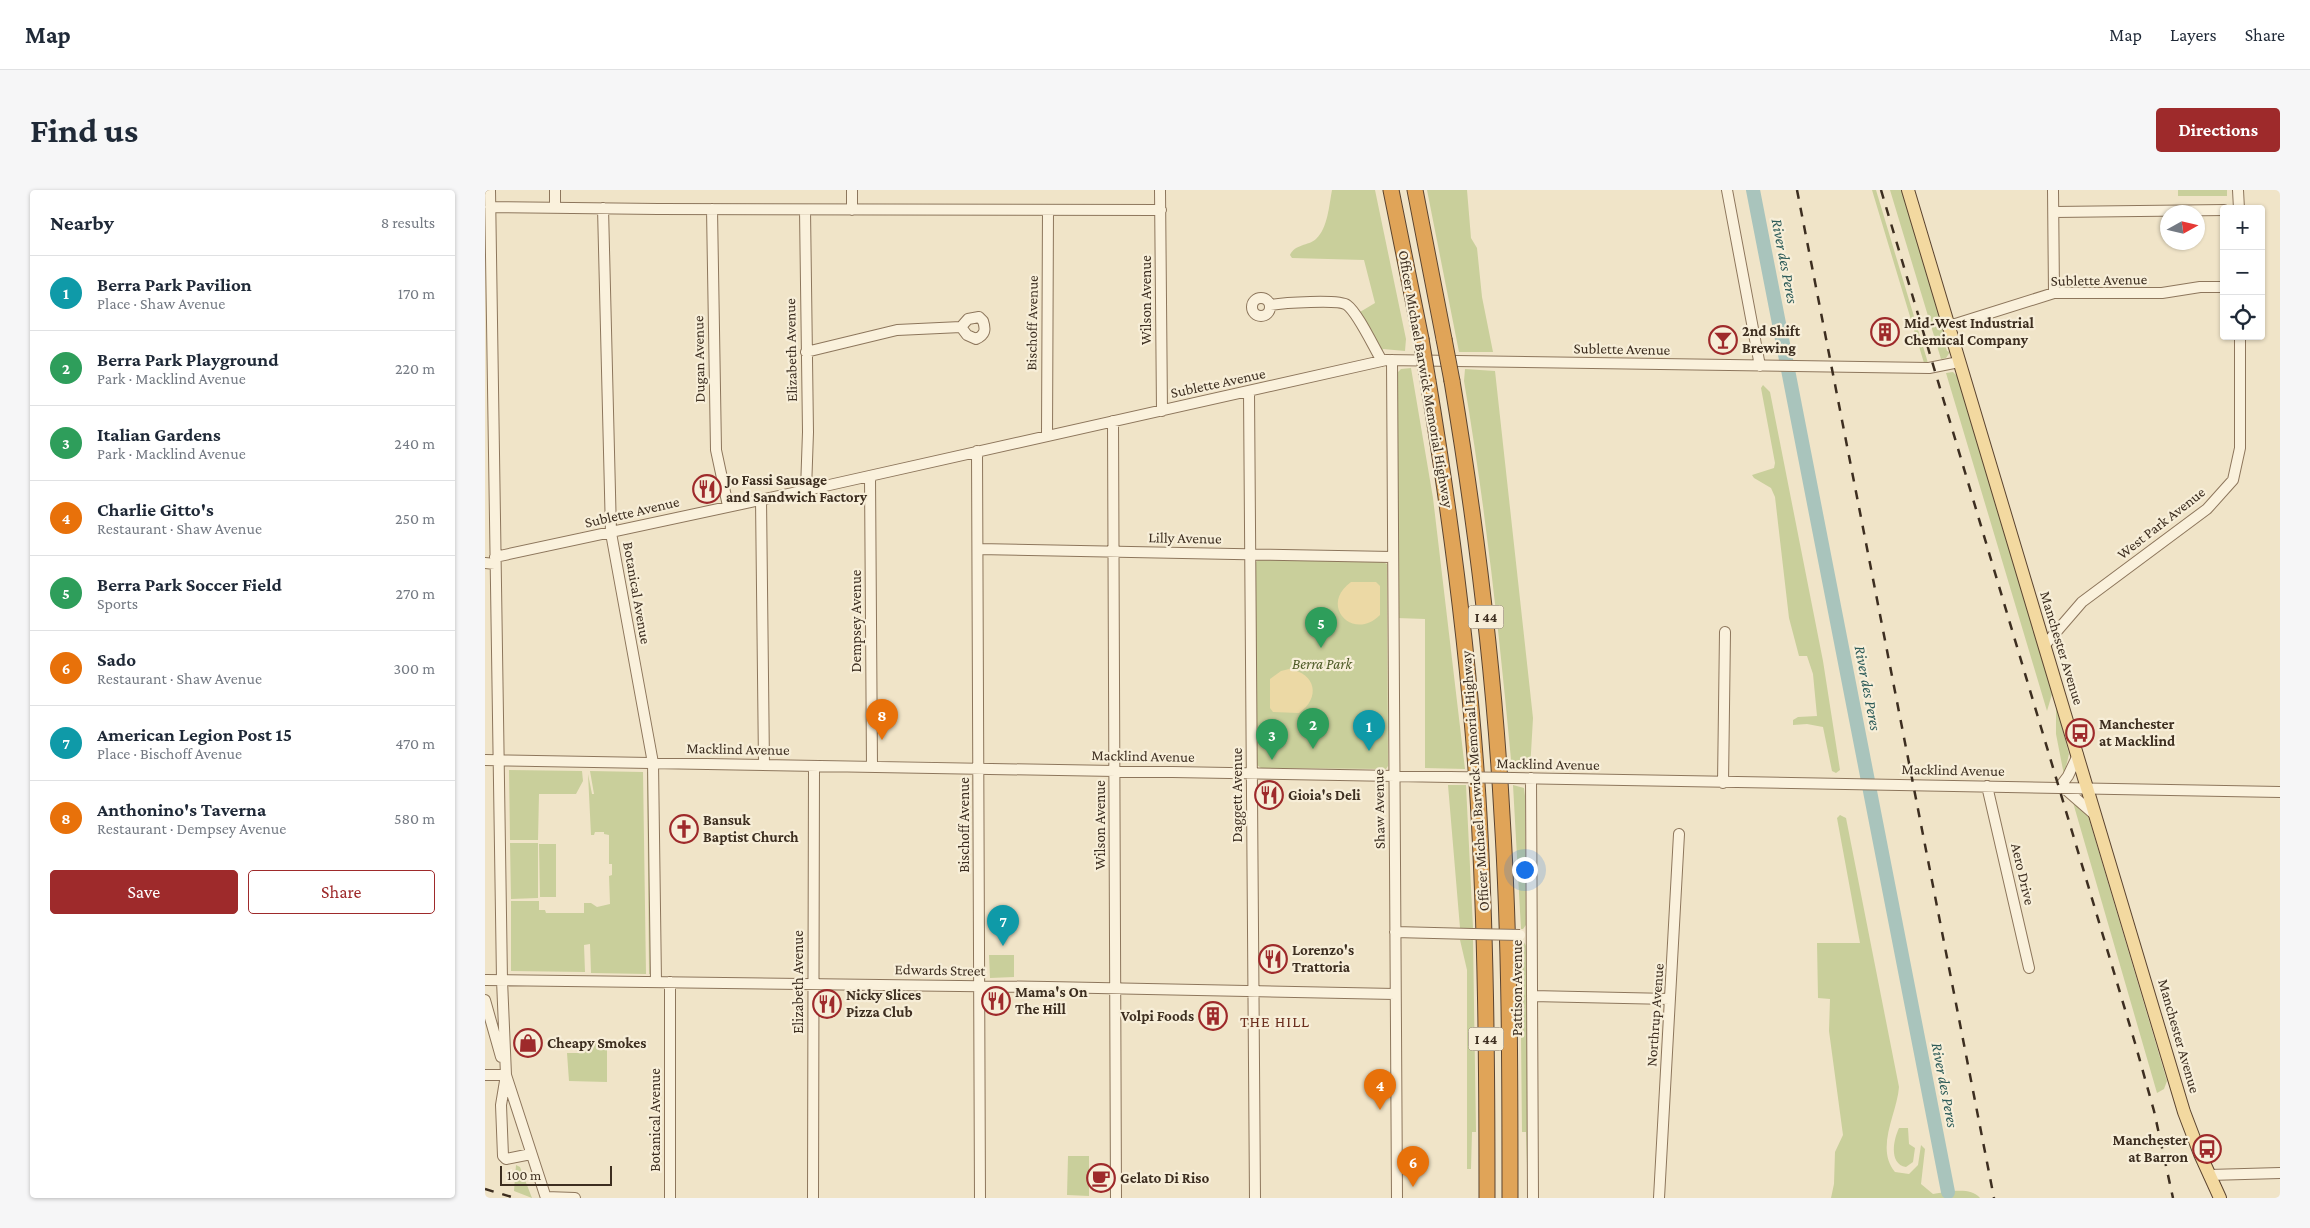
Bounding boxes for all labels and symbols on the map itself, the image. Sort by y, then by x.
north arrow [2160,205,2205,250]
water label: River des Peres [1768,217,1802,305]
street label: Officer Michael Barwick Memorial Highway [1394,249,1457,509]
street label: Wilson Avenue [1138,255,1154,345]
street label: Sublette Avenue [2051,271,2148,289]
street label: Bischoff Avenue [1023,275,1041,371]
street label: Elizabeth Avenue [782,298,800,402]
street label: Dugan Avenue [690,315,709,403]
place label: Mid-West Industrial Chemical Company [1904,315,2034,348]
building icon: Mid-West Industrial Chemical Company [1870,317,1900,347]
place label: 2nd Shift Brewing [1742,323,1801,356]
bar icon: 2nd Shift Brewing [1708,325,1738,355]
street label: Sublette Avenue [1574,340,1671,358]
street label: Sublette Avenue [1169,365,1267,401]
place label: Jo Fassi Sausage and Sandwich Factory [724,472,868,505]
restaurant icon: Jo Fassi Sausage and Sandwich Factory [692,474,722,504]
street label: West Park Avenue [2114,483,2208,562]
street label: Sublette Avenue [583,493,681,531]
street label: Lilly Avenue [1148,529,1222,548]
street label: Botanical Avenue [620,541,654,646]
street label: Dempsey Avenue [848,569,865,672]
street label: Manchester Avenue [2037,589,2087,707]
road number: I 44 [1469,606,1503,628]
pin: 5 [1305,607,1337,648]
water label: River des Peres [1851,644,1885,732]
street label: Officer Michael Barwick Memorial Highway [1458,650,1493,912]
park label: Berra Park [1292,656,1353,672]
pin: 8 [866,699,898,740]
pin: 2 [1297,708,1329,749]
pin: 1 [1353,710,1385,751]
place label: Manchester at Macklind [2099,716,2176,749]
bus stop icon: Manchester at Macklind [2065,718,2095,748]
pin: 3 [1256,719,1288,760]
street label: Macklind Avenue [686,740,790,758]
street label: Macklind Avenue [1091,747,1195,765]
street label: Daggett Avenue [1229,747,1246,842]
street label: Macklind Avenue [1496,755,1600,773]
street label: Macklind Avenue [1901,761,2005,779]
street label: Shaw Avenue [1370,768,1388,849]
street label: Bischoff Avenue [956,777,972,873]
street label: Wilson Avenue [1092,780,1108,870]
restaurant icon: Gioia's Deli [1254,780,1284,810]
place label: Gioia's Deli [1288,787,1361,803]
place label: Bansuk Baptist Church [703,812,799,845]
church icon: Bansuk Baptist Church [669,814,699,844]
street label: Aero Drive [2008,842,2038,907]
your location [1512,857,1538,883]
pin: 7 [987,905,1019,946]
street label: Elizabeth Avenue [790,930,806,1034]
street label: Pattison Avenue [1509,939,1525,1036]
place label: Lorenzo's Trattoria [1292,942,1354,975]
restaurant icon: Lorenzo's Trattoria [1258,944,1288,974]
street label: Edwards Street [895,961,986,979]
street label: Northrup Avenue [1643,962,1668,1067]
street label: Manchester Avenue [2155,977,2203,1095]
place label: Mama's On The Hill [1015,984,1088,1017]
restaurant icon: Mama's On The Hill [981,986,1011,1016]
place label: Nicky Slices Pizza Club [846,987,921,1020]
restaurant icon: Nicky Slices Pizza Club [812,989,842,1019]
building icon: Volpi Foods [1198,1001,1228,1031]
place label: Volpi Foods [1120,1008,1194,1024]
district label: THE HILL [1240,1013,1310,1030]
shop icon: Cheapy Smokes [513,1028,543,1058]
road number: I 44 [1469,1028,1503,1051]
place label: Cheapy Smokes [547,1035,646,1051]
water label: River des Peres [1928,1041,1962,1129]
street label: Botanical Avenue [647,1068,663,1172]
pin: 4 [1364,1069,1396,1110]
place label: Manchester at Barron [2112,1132,2188,1165]
bus stop icon: Manchester at Barron [2192,1134,2222,1164]
pin: 6 [1397,1146,1429,1187]
scale bar [500,1163,613,1186]
cafe icon: Gelato Di Riso [1086,1163,1116,1193]
place label: Gelato Di Riso [1120,1170,1209,1186]

